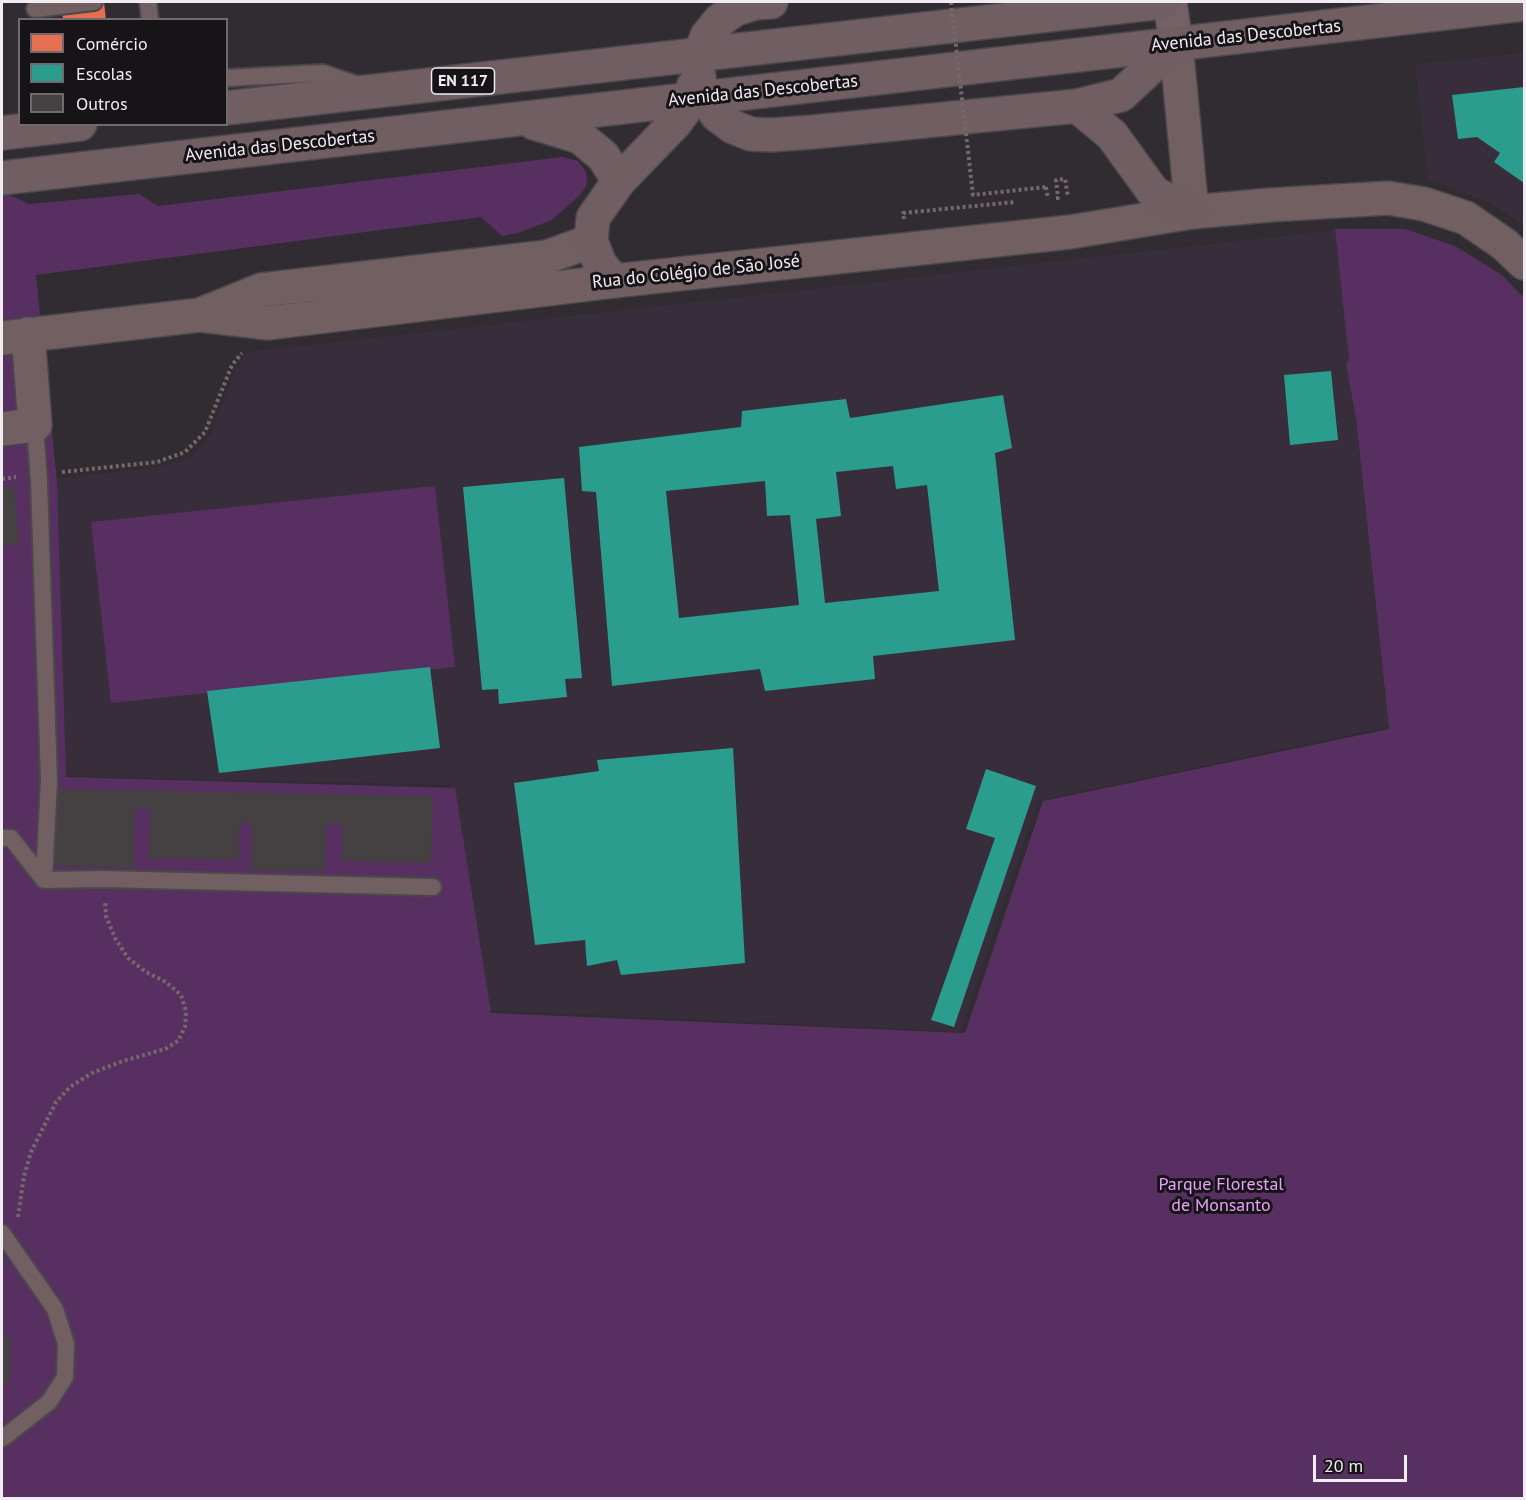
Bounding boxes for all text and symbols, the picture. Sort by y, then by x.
street label: Avenida das Descobertas [1150,15,1342,57]
legend [18,18,228,126]
text: Comércio [76,32,148,55]
text: Escolas [76,62,132,85]
road number: EN 117 [432,68,494,94]
street label: Avenida das Descobertas [667,70,859,112]
text: Outros [76,92,127,115]
street label: Avenida das Descobertas [184,125,376,167]
street label: Rua do Colégio de São José [591,250,801,294]
park label: Parque Florestal de Monsanto [1158,1174,1284,1216]
scale bar [1316,1443,1410,1481]
text: 20 m [1324,1454,1363,1477]

